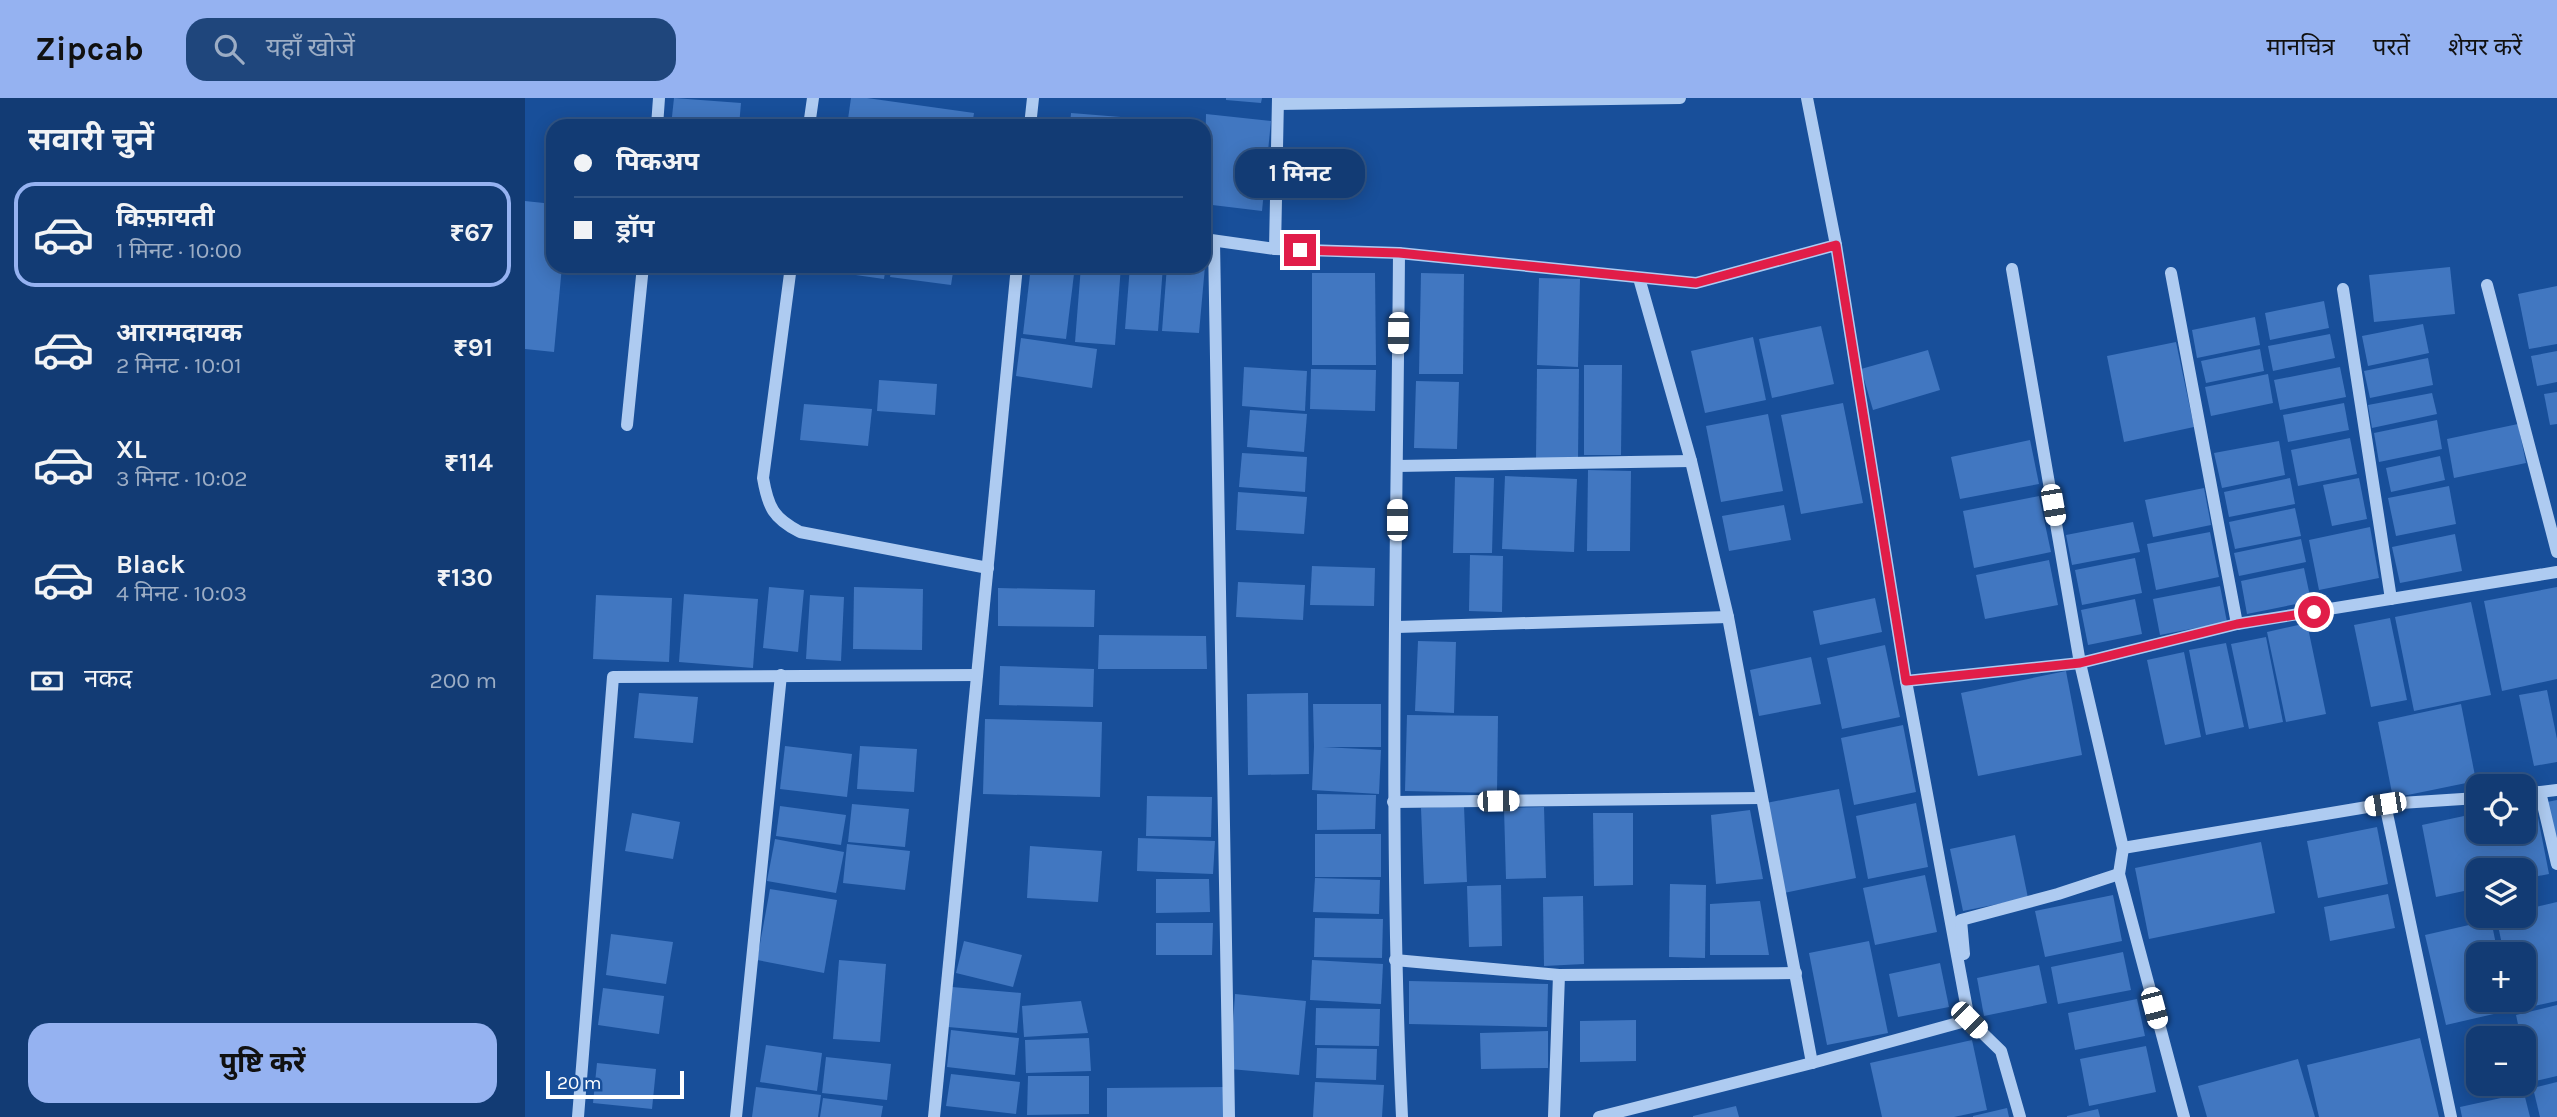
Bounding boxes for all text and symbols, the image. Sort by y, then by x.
search box [186,18,676,81]
text: Zipcab [35,30,144,68]
icon: search [210,30,248,68]
text: यहाँ खोजें [266,32,355,63]
text: मानचित्र [2266,33,2335,61]
text: परतें [2373,33,2410,61]
text: शेयर करें [2448,33,2522,61]
text: सवारी चुनें [28,121,154,158]
text: पिकअप [616,146,699,177]
callout: 1 मिनट [1235,149,1365,198]
text: 1 मिनट [1269,160,1331,187]
text: किफ़ायती [116,202,215,233]
icon: car [32,203,95,266]
text: ड्रॉप [616,213,654,244]
text: ₹67 [449,217,493,248]
route end [1284,234,1316,266]
text: 1 मिनट · 10:00 [116,237,242,264]
car [1388,312,1409,354]
text: आरामदायक [116,317,242,348]
icon: car [32,318,95,381]
text: ₹91 [453,332,493,363]
text: 2 मिनट · 10:01 [116,352,242,379]
icon: car [32,433,95,496]
text: XL [116,434,147,465]
text: ₹114 [444,447,493,478]
text: 3 मिनट · 10:02 [116,465,248,492]
car [2040,482,2067,528]
car [1387,499,1408,541]
icon: car [32,548,95,611]
text: Black [116,549,185,580]
text: ₹130 [436,562,493,593]
text: 4 मिनट · 10:03 [116,580,247,607]
route start [2298,596,2330,628]
icon: cash [28,662,66,700]
text: नकद [84,663,132,694]
text: 200 m [429,667,497,694]
map controls [2466,774,2536,1096]
button: locate [2466,774,2536,844]
car [1477,790,1520,812]
car [2363,790,2408,818]
button: layers [2466,858,2536,928]
button: + [2466,942,2536,1012]
car [2139,985,2170,1031]
car [1947,998,1992,1042]
button: पुष्टि करें [28,1023,497,1103]
button: − [2466,1026,2536,1096]
scale bar [546,1068,684,1100]
text: 20 m [557,1072,602,1094]

